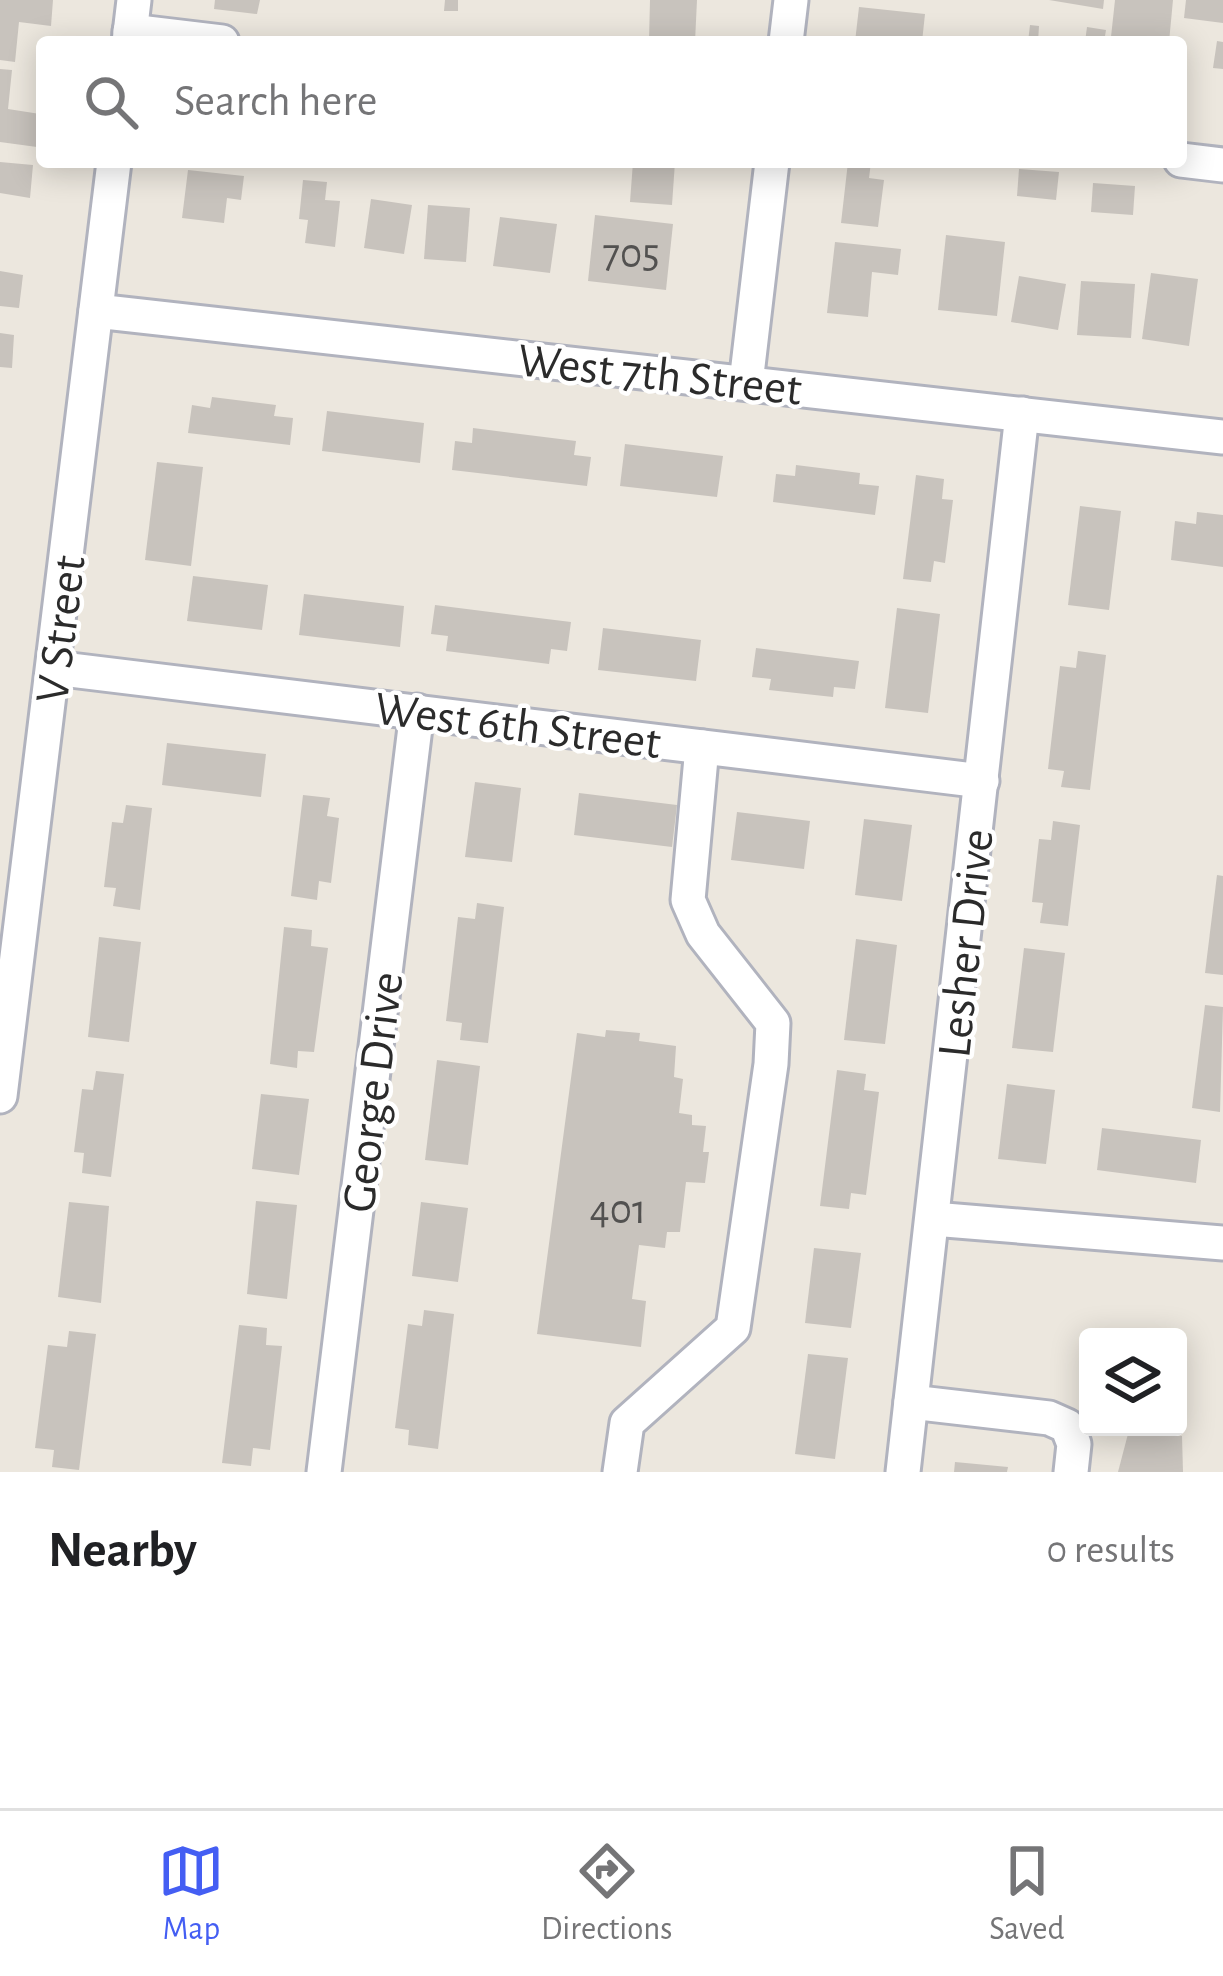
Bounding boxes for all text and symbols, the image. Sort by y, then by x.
search box [36,36,1187,168]
icon: search [78,69,144,135]
text: Search here [174,79,377,124]
house number: 705 [602,233,660,275]
street label: West 7th Street [515,337,804,415]
street label: V Street [29,553,95,706]
street label: West 6th Street [372,686,663,768]
street label: Lesher Drive [931,827,1003,1060]
street label: George Drive [335,969,413,1215]
house number: 401 [590,1189,646,1231]
map controls [1079,1328,1187,1436]
button: layers [1079,1328,1187,1436]
text: Nearby [48,1525,197,1576]
text: 0 results [1047,1531,1175,1570]
tab: Map [158,1838,224,1950]
tab: Directions [541,1838,672,1950]
tab: Saved [989,1838,1065,1950]

